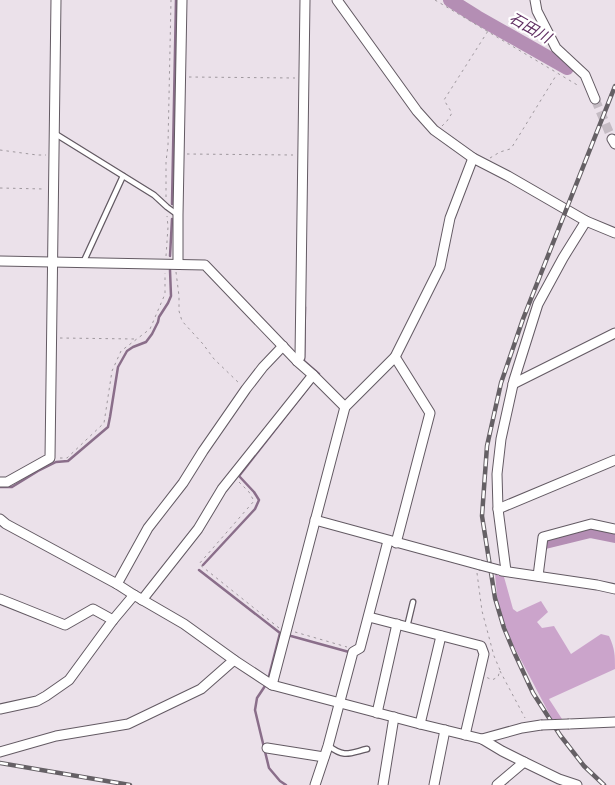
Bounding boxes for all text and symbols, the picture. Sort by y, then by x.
water label: 石田川 [507,9,556,47]

